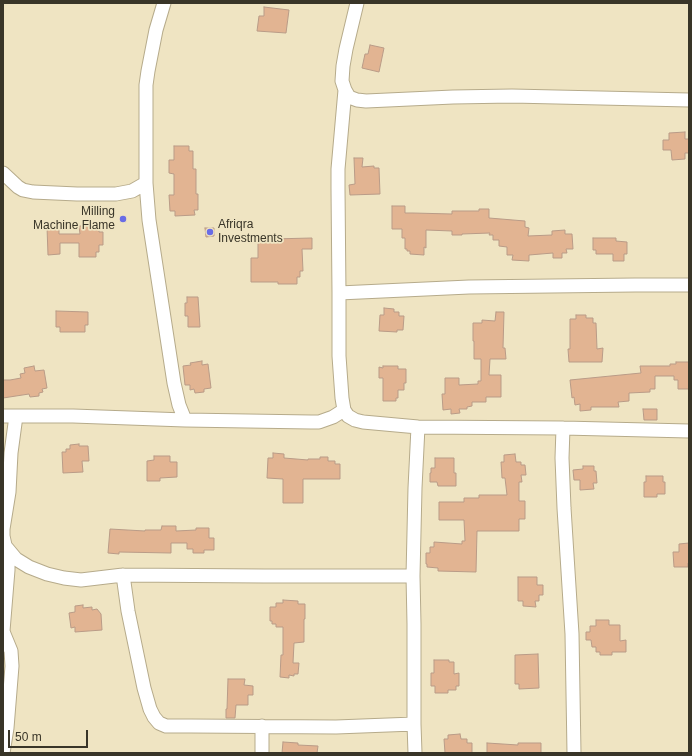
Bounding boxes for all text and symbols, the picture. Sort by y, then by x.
place label: Milling Machine Flame [33,205,115,233]
marker: Milling Machine Flame [118,214,128,224]
place label: Afriqra Investments [218,218,283,246]
marker: Afriqra Investments [205,227,215,237]
scale bar [10,722,90,748]
text: 50 m [15,730,42,744]

